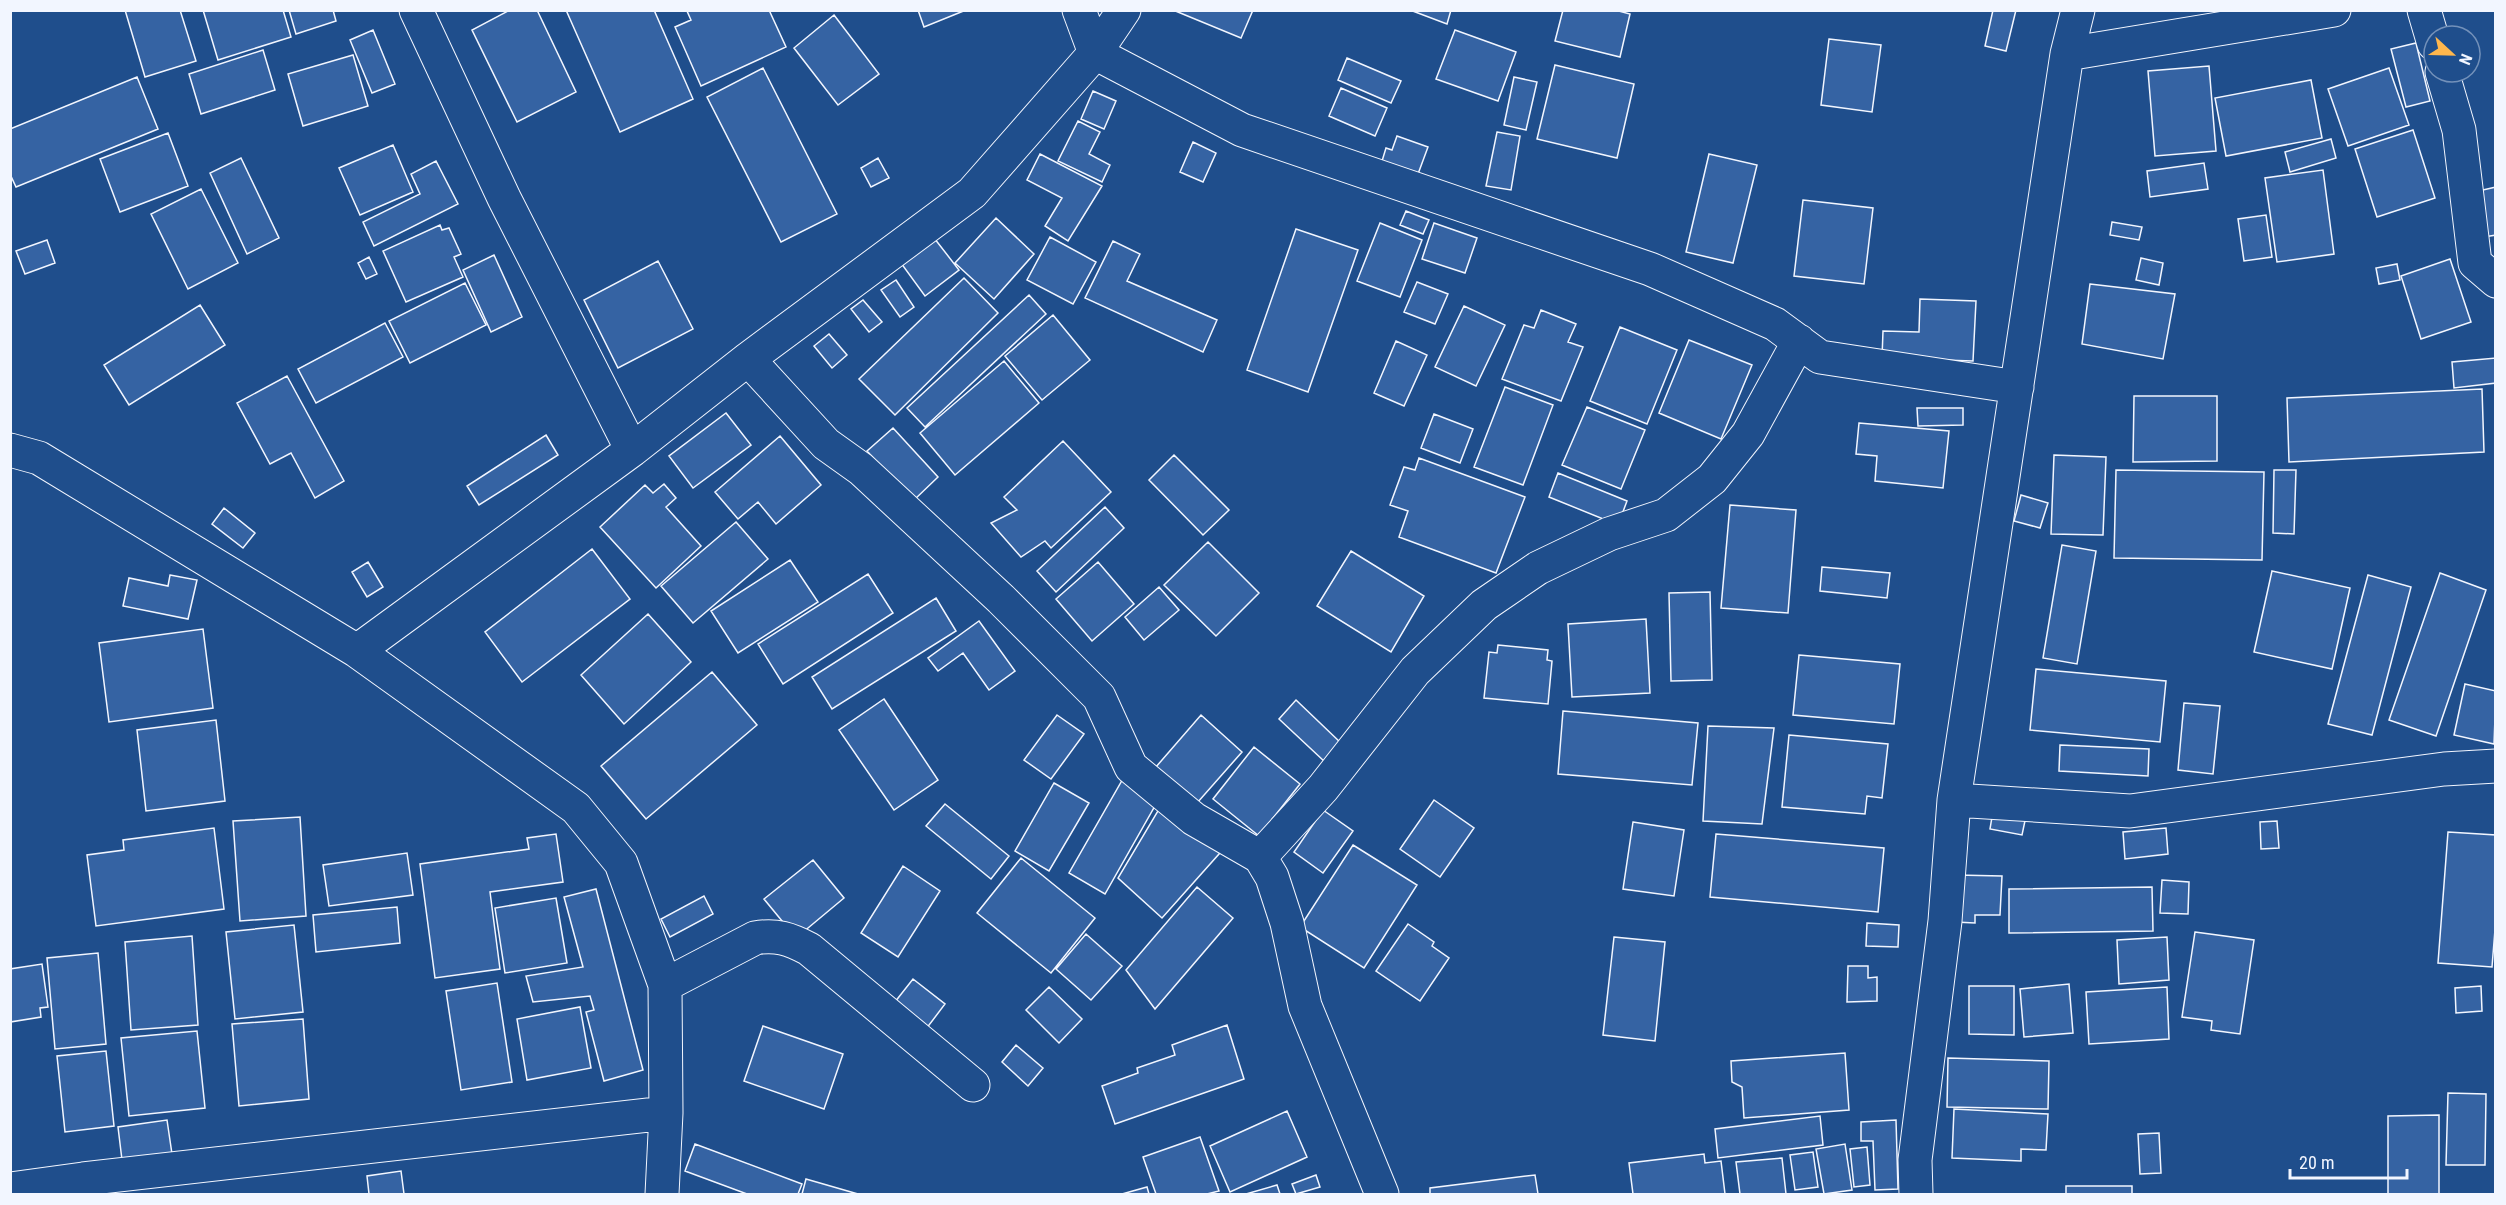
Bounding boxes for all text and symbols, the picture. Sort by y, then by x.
north arrow [2422,24,2482,84]
text: N [2455,51,2476,68]
scale bar [2290,1142,2407,1180]
text: 20 m [2299,1152,2334,1173]

